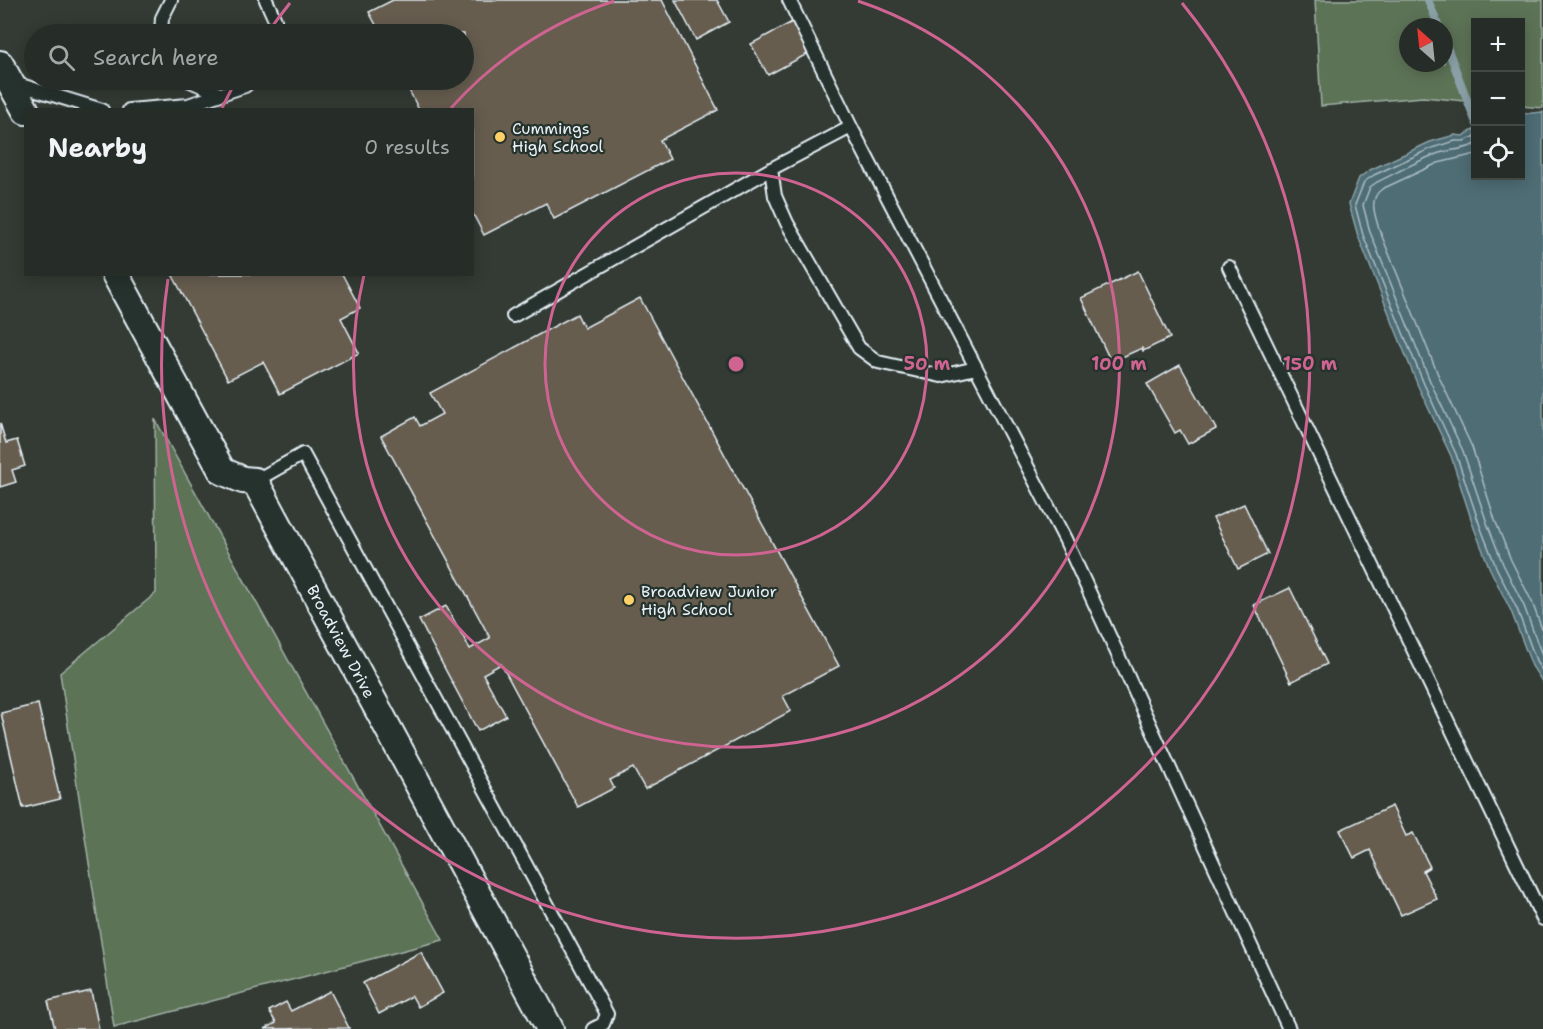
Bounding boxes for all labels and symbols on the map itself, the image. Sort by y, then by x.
north arrow [1399,18,1453,72]
place label: Cummings High School [512,118,604,157]
marker: Cummings High School [493,130,507,144]
text: 50 m [904,352,951,376]
text: 100 m [1091,352,1147,376]
text: 150 m [1283,352,1338,376]
centre of rings [726,354,746,374]
street label: Broadview Drive [302,581,380,702]
place label: Broadview Junior High School [641,581,777,620]
marker: Broadview Junior High School [622,593,636,607]

